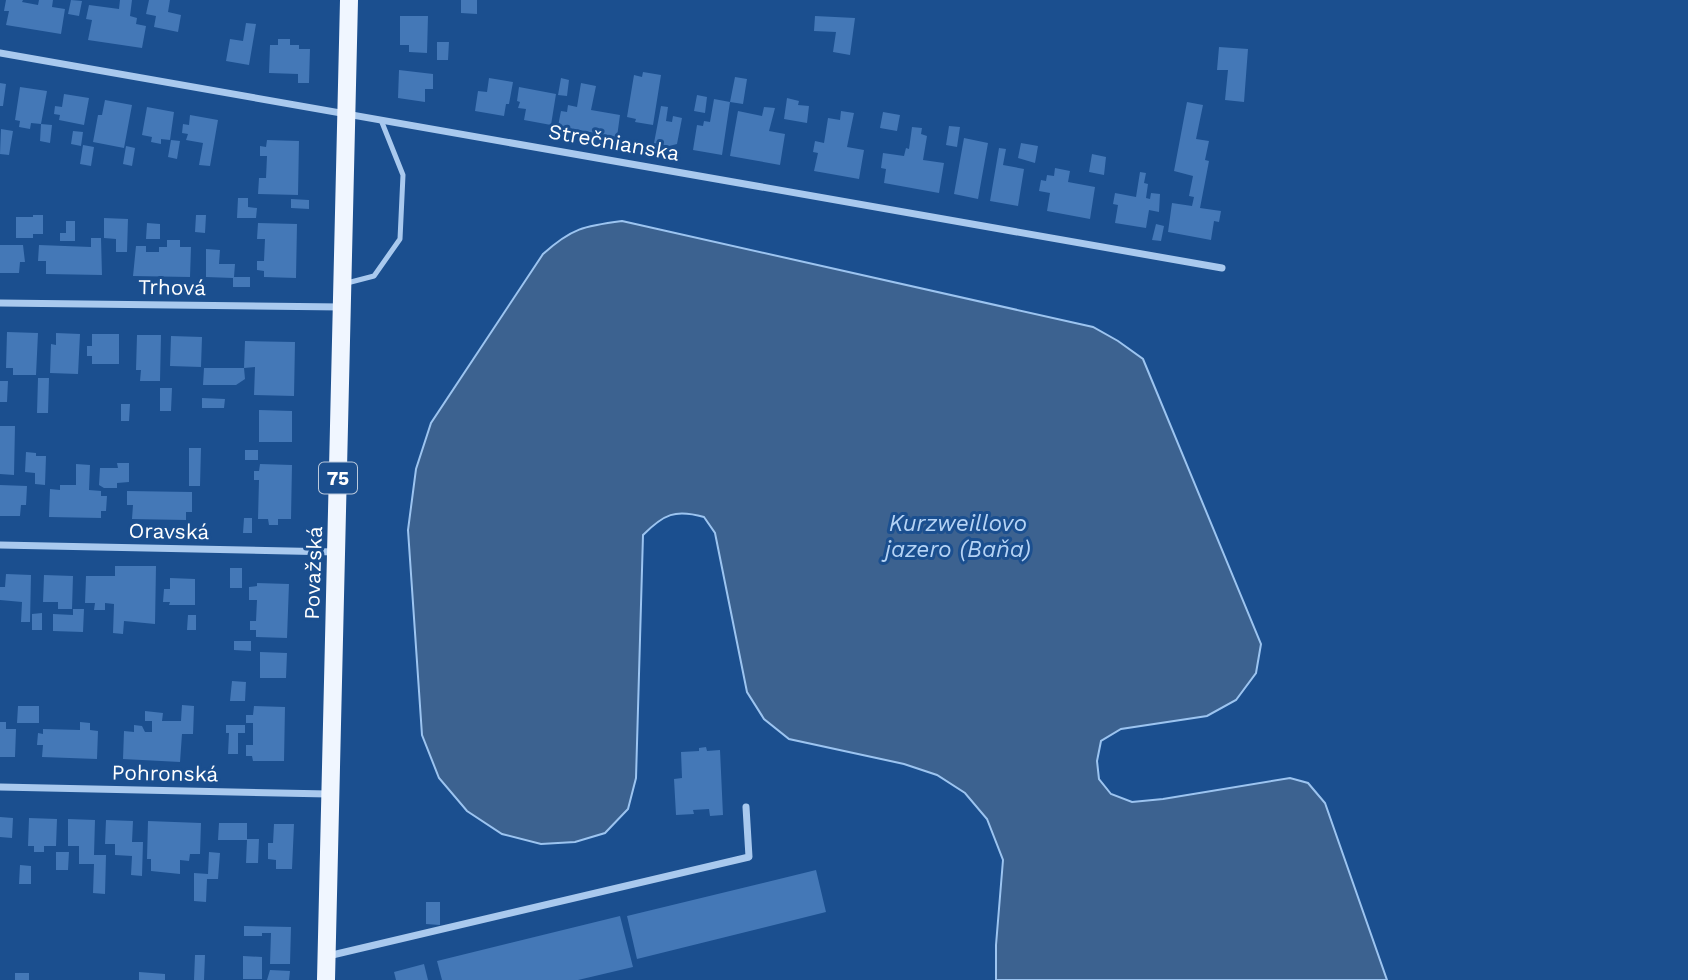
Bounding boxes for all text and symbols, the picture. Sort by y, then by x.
street label: Strečnianska [547,118,682,166]
street label: Trhová [138,274,206,300]
road number: 75 [319,463,357,494]
water label: Kurzweillovo jazero (Baňa) [881,510,1031,563]
street label: Oravská [128,518,210,544]
street label: Považská [299,526,327,620]
street label: Pohronská [111,760,219,786]

